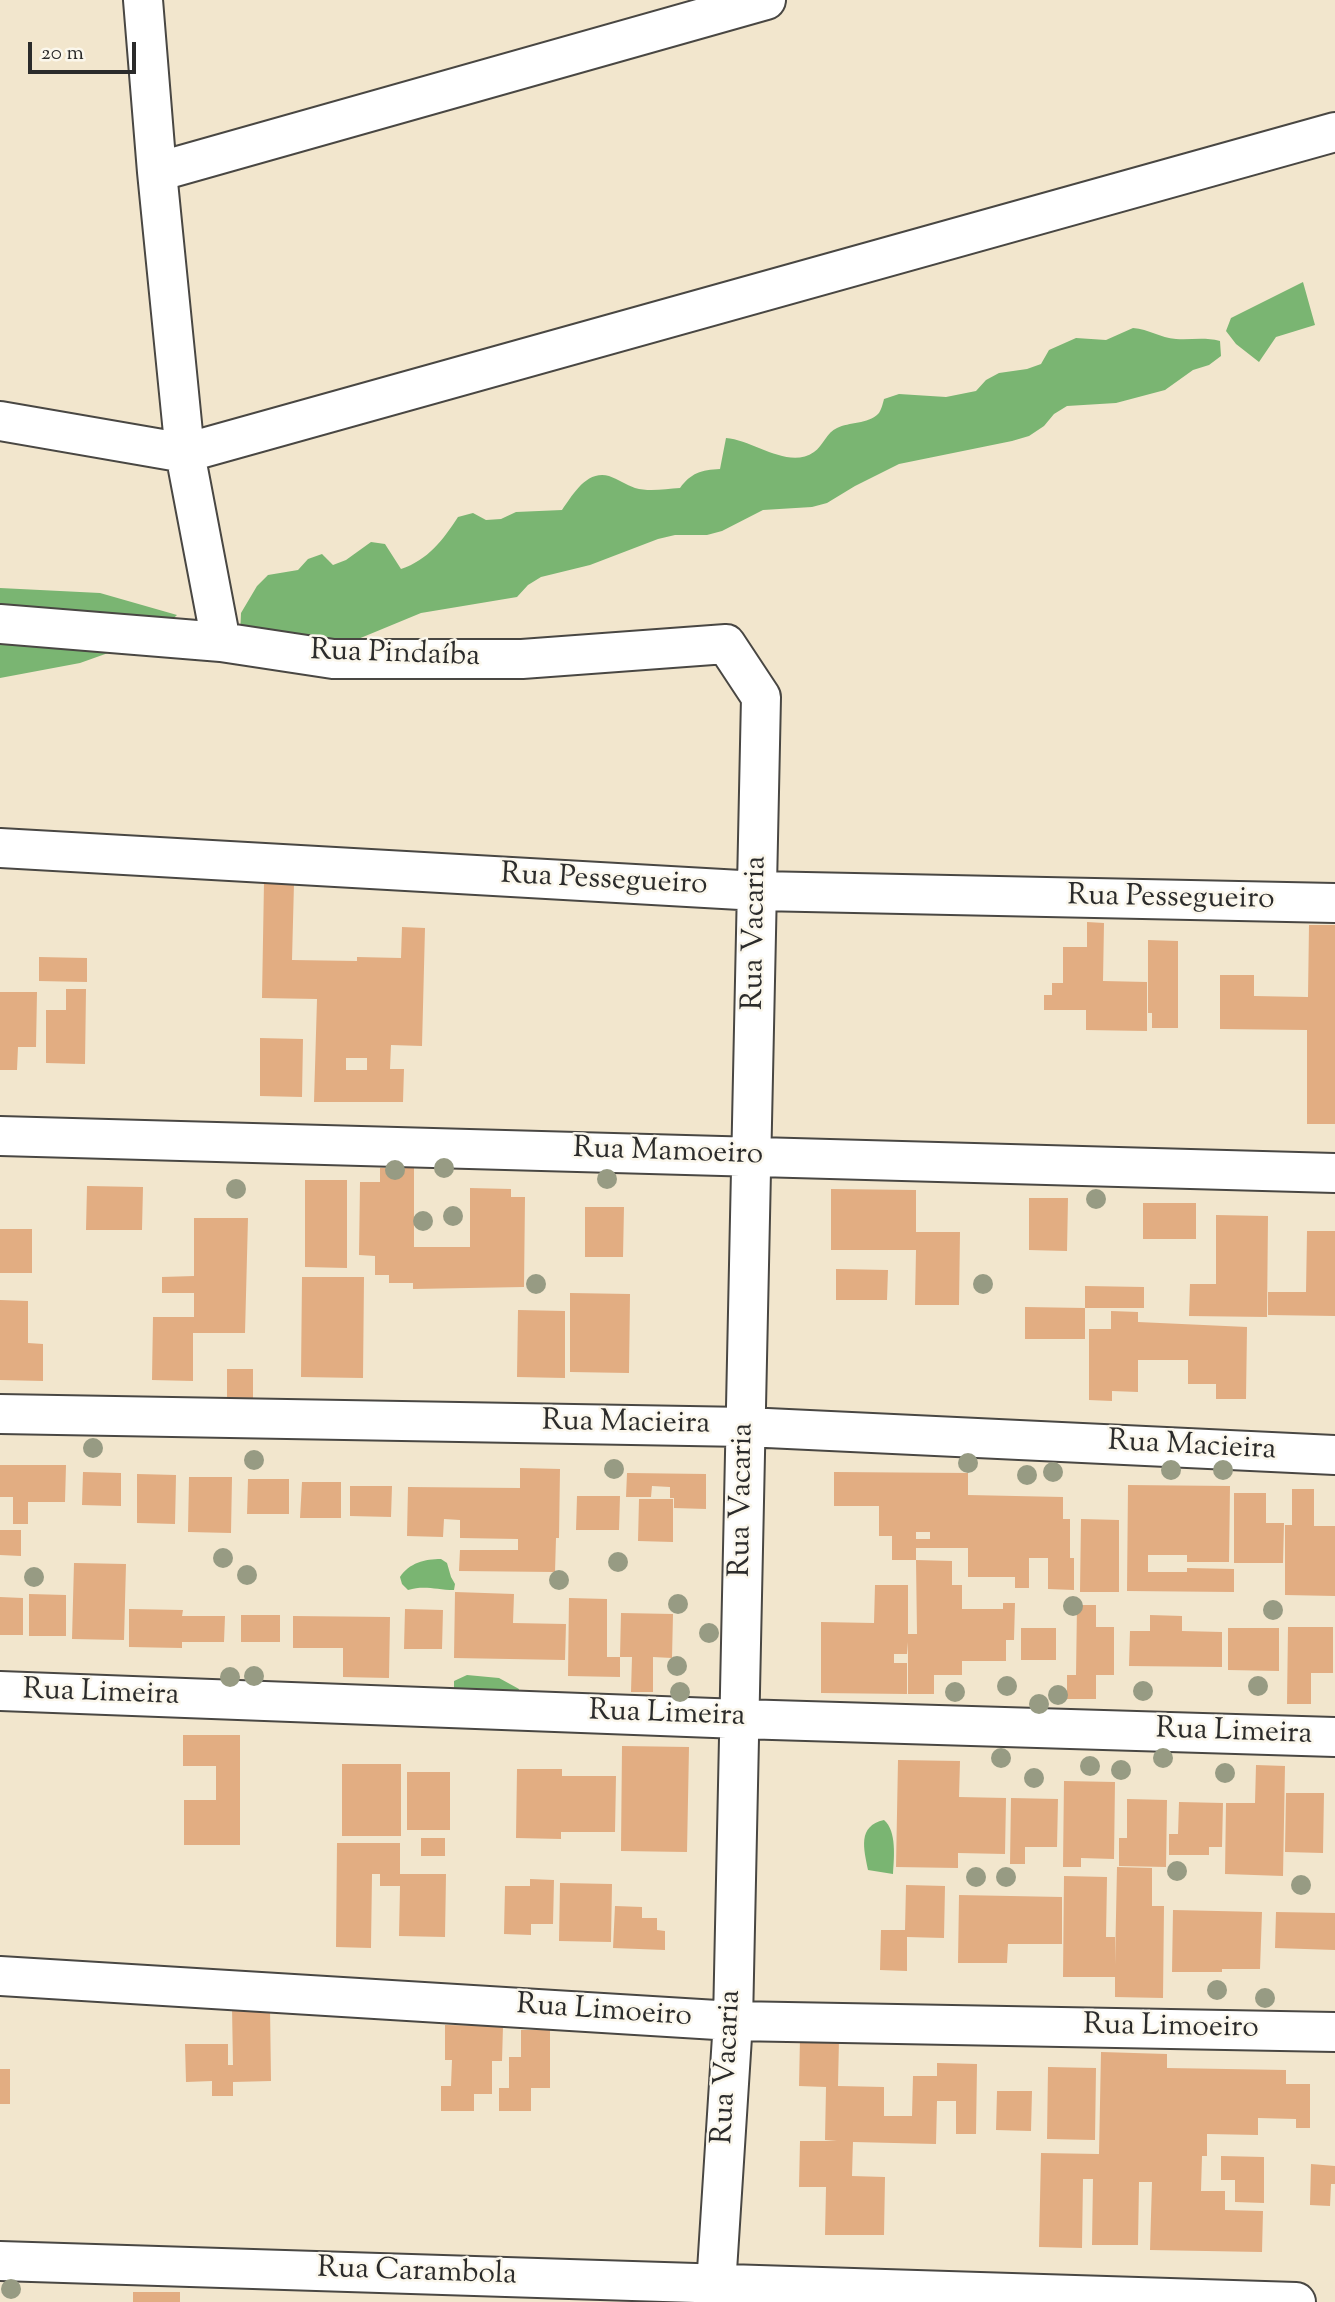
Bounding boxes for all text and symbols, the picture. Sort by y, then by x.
scale bar [32,28,140,72]
text: 20 m [41,39,84,69]
street label: Rua Pindaíba [309,635,481,677]
street label: Rua Vacaria [738,855,776,1011]
street label: Rua Pessegueiro [500,859,708,905]
street label: Rua Pessegueiro [1067,880,1275,920]
street label: Rua Mamoeiro [572,1133,764,1175]
street label: Rua Macieira [541,1406,711,1444]
street label: Rua Vacaria [725,1422,763,1578]
street label: Rua Macieira [1107,1426,1277,1470]
street label: Rua Limeira [22,1674,180,1716]
street label: Rua Limeira [588,1695,746,1737]
street label: Rua Limeira [1155,1713,1313,1755]
street label: Rua Limoeiro [515,1989,693,2037]
street label: Rua Vacaria [707,1989,751,2145]
street label: Rua Limoeiro [1083,2009,1259,2049]
street label: Rua Carambola [317,2253,517,2295]

